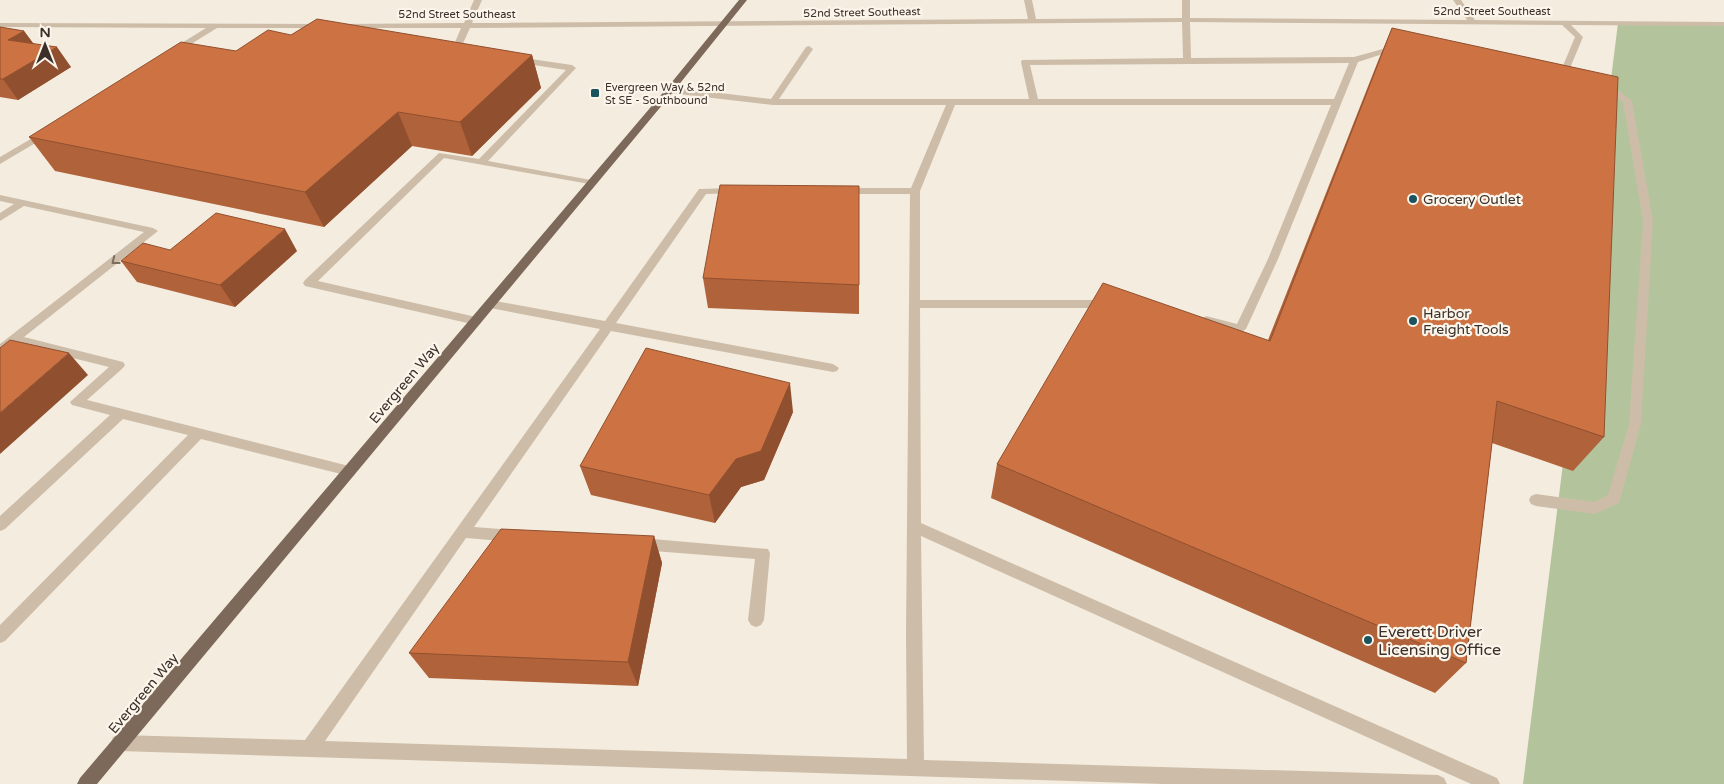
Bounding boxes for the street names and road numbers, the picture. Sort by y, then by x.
street label: 52nd Street Southeast [803,5,921,20]
street label: 52nd Street Southeast [1433,5,1551,18]
street label: 52nd Street Southeast [398,8,516,21]
street label: Evergreen Way [366,339,443,427]
street label: Evergreen Way [105,649,182,737]

